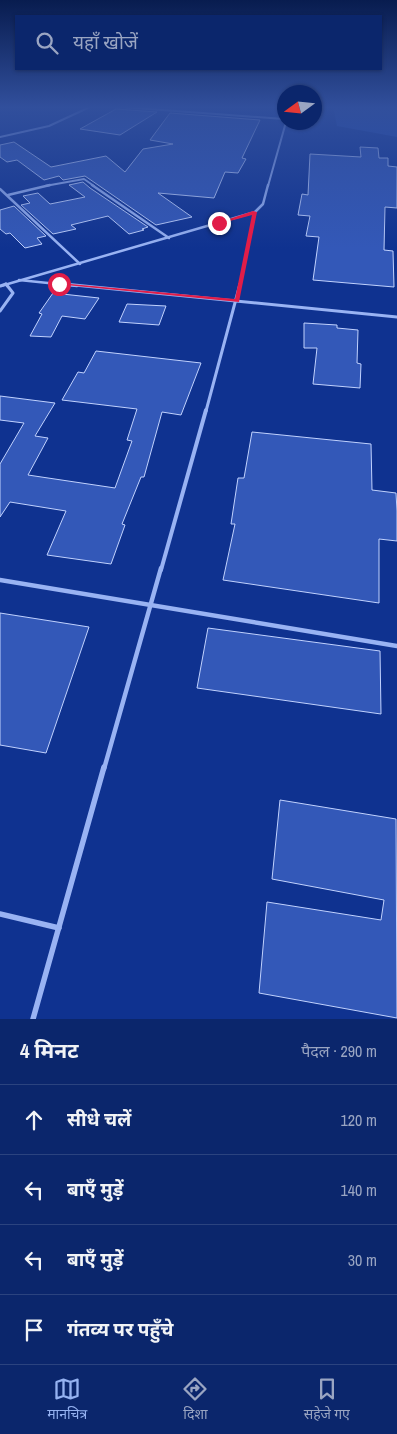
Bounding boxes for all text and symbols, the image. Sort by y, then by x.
search box [15,15,382,70]
icon: search [33,29,61,57]
text: यहाँ खोजें [73,29,138,55]
north arrow [277,85,322,130]
route end [208,212,231,235]
route start [48,273,71,296]
text: 4 मिनट [20,1036,78,1065]
text: पैदल · 290 m [301,1040,377,1062]
icon: ahead [20,1106,48,1134]
text: सीधे चलें [67,1106,131,1132]
text: 120 m [341,1109,377,1131]
icon: left [20,1176,48,1204]
text: बाएँ मुड़ें [67,1176,123,1202]
text: 140 m [341,1179,377,1201]
icon: left [20,1246,48,1274]
text: बाएँ मुड़ें [67,1246,123,1272]
text: 30 m [348,1249,377,1271]
icon: arrive [20,1316,48,1344]
text: गंतव्य पर पहुँचे [67,1316,173,1342]
tab: मानचित्र [47,1375,87,1425]
tab: दिशा [181,1375,209,1425]
tab: सहेजे गए [304,1375,350,1425]

